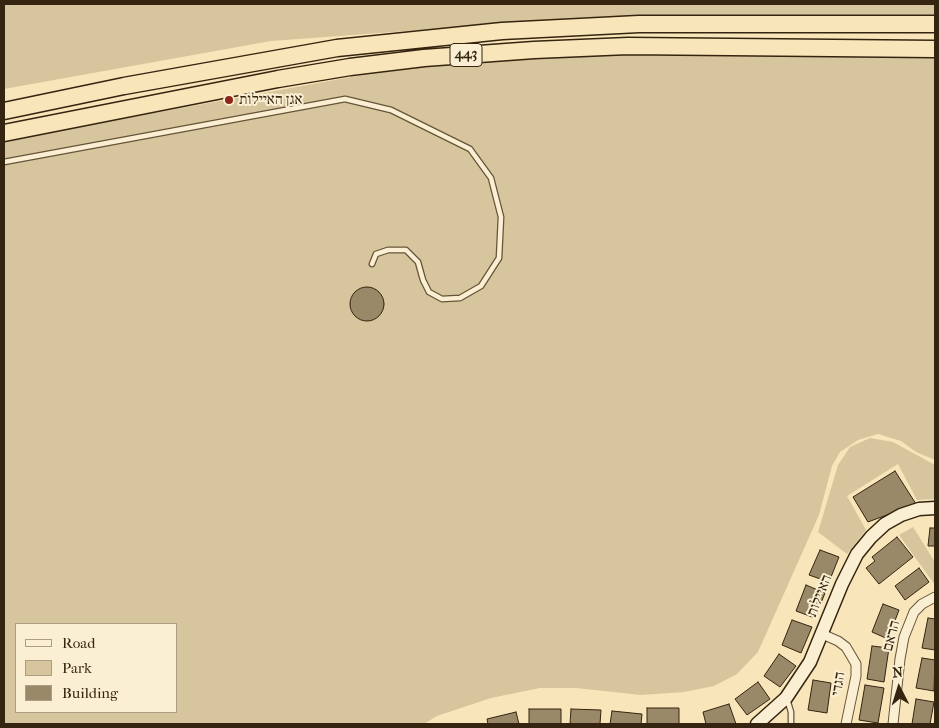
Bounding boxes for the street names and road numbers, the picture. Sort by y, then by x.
road number: 443 [450,44,482,66]
street label: האיילות [803,572,837,620]
street label: הראם [879,619,905,653]
street label: הגדי [828,671,850,697]

